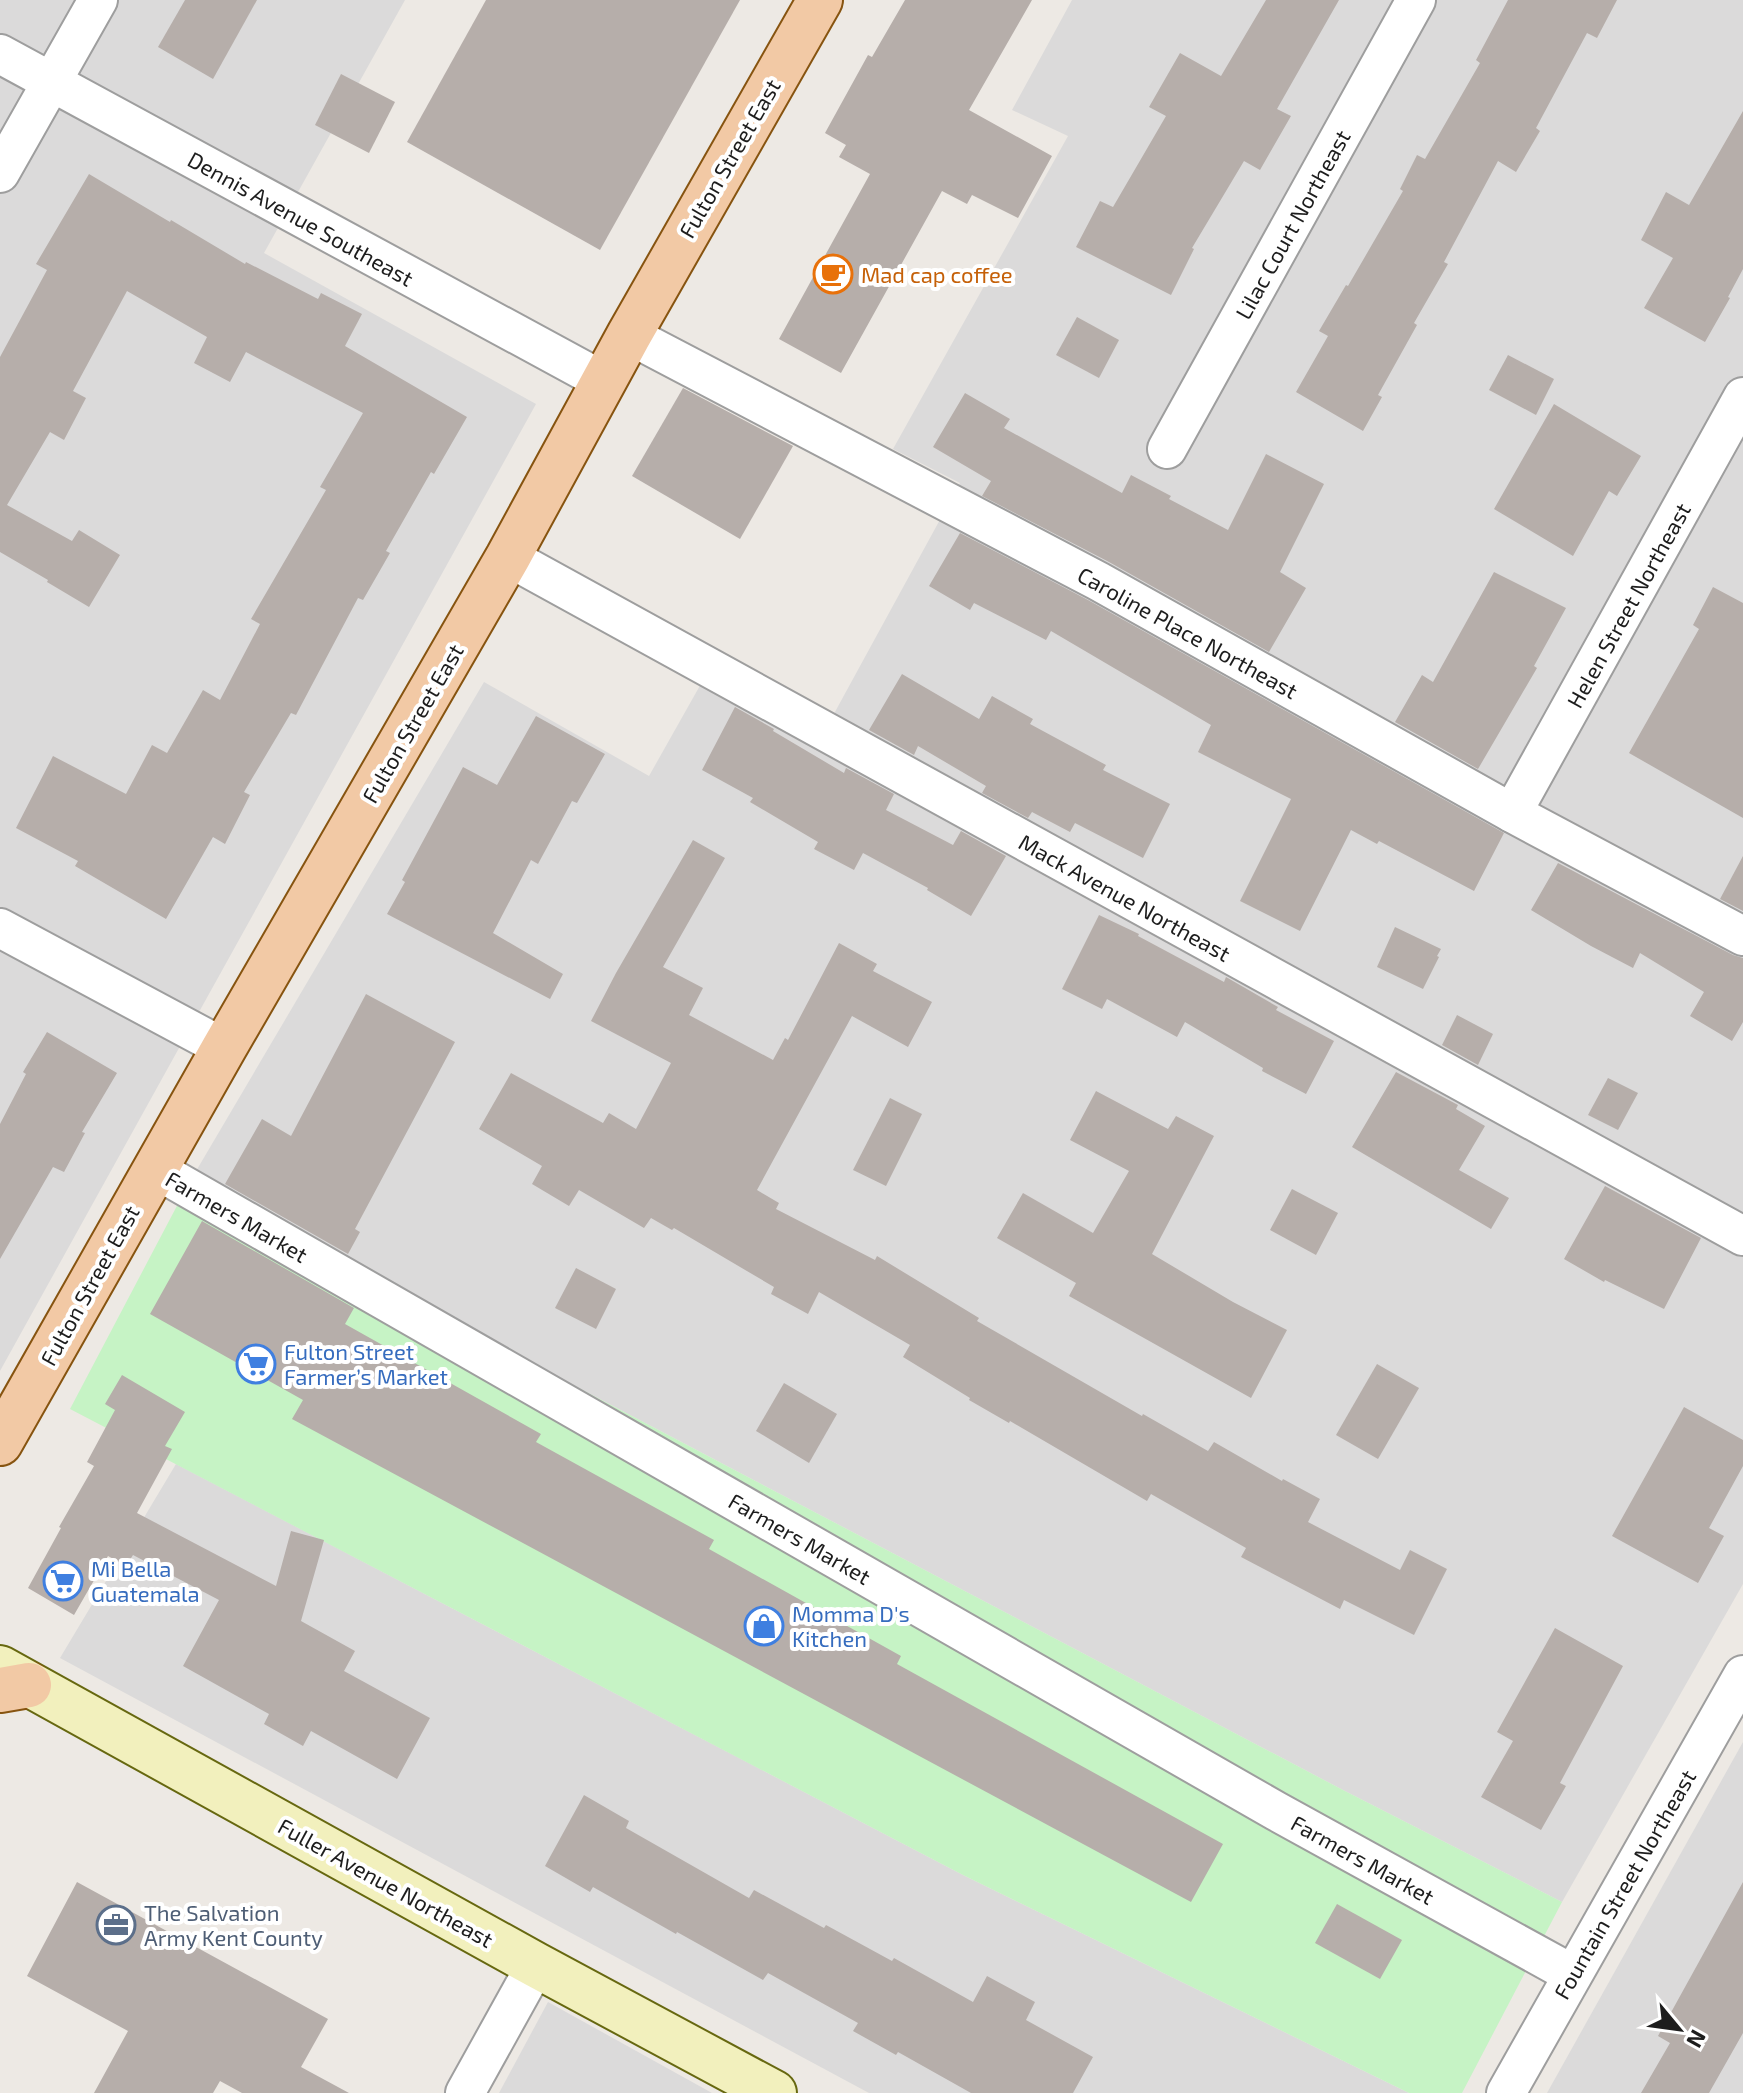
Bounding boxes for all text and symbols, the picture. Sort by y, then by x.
street label: Fulton Street East [673,74,785,242]
street label: Lilac Court Northeast [1229,125,1355,323]
street label: Dennis Avenue Southeast [184,145,418,291]
cafe icon: Mad cap coffee [812,253,854,295]
place label: Mad cap coffee [861,261,1013,287]
street label: Helen Street Northeast [1561,498,1695,712]
street label: Caroline Place Northeast [1073,561,1303,703]
street label: Fulton Street East [356,639,468,807]
street label: Mack Avenue Northeast [1015,828,1235,966]
street label: Farmers Market [161,1165,313,1267]
street label: Fulton Street East [34,1200,144,1370]
place label: Fulton Street Farmer’s Market [284,1338,448,1389]
supermarket icon: Fulton Street Farmer’s Market [235,1343,277,1385]
street label: Farmers Market [724,1487,876,1589]
place label: Mi Bella Guatemala [91,1555,200,1606]
supermarket icon: Mi Bella Guatemala [42,1560,84,1602]
place label: Momma D's Kitchen [792,1600,910,1651]
shop icon: Momma D's Kitchen [743,1605,785,1647]
street label: Fountain Street Northeast [1548,1765,1700,2003]
street label: Farmers Market [1287,1809,1439,1909]
street label: Fuller Avenue Northeast [274,1812,498,1952]
place label: The Salvation Army Kent County [144,1899,323,1950]
office icon: The Salvation Army Kent County [95,1904,137,1946]
north arrow [1639,1989,1719,2069]
text: N [1682,2026,1713,2052]

